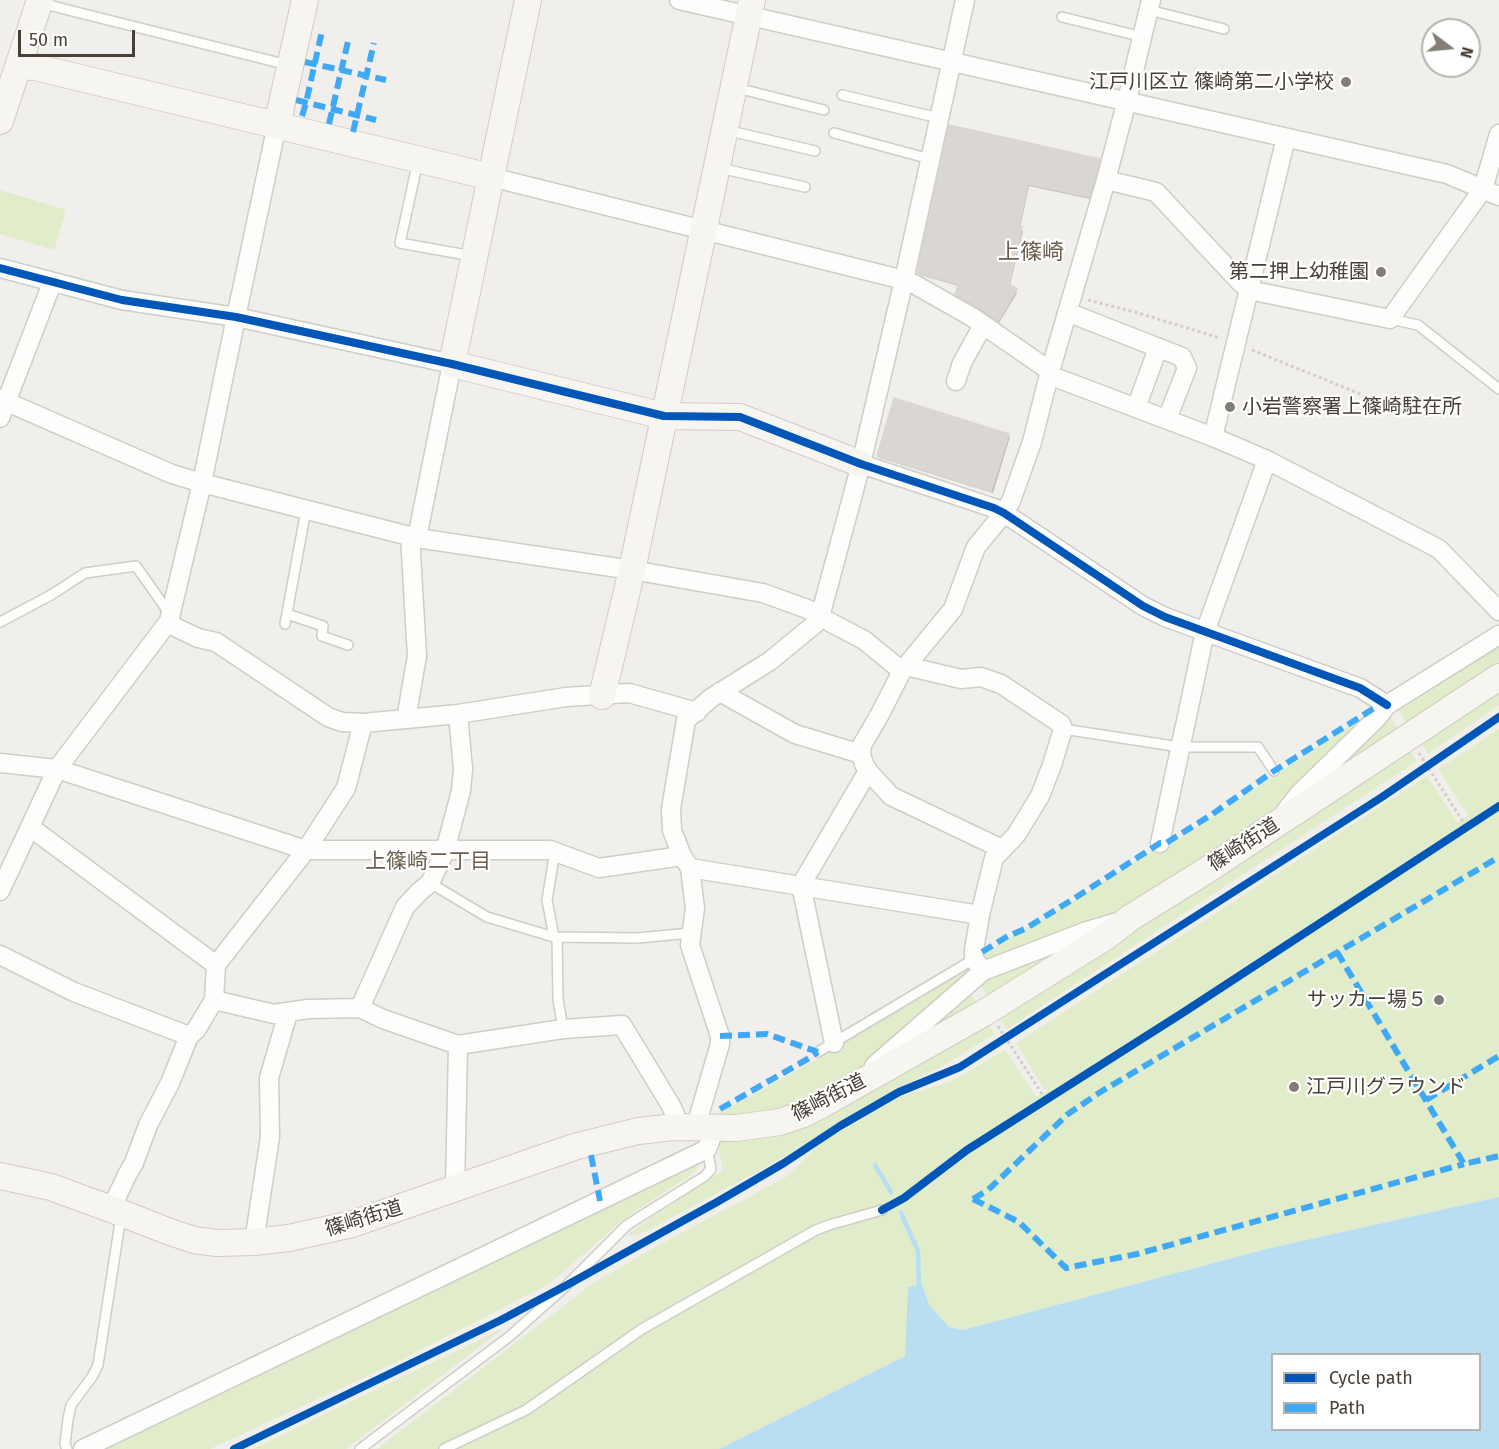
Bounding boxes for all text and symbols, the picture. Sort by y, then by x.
scale bar [21,18,138,56]
north arrow [1421,18,1481,78]
text: 50 m [29,29,68,51]
text: N [1456,45,1477,60]
place label: 江戸川区立 篠崎第二小学校 [1089,70,1334,94]
marker: 江戸川区立 篠崎第二小学校 [1339,75,1353,89]
district label: 上篠崎 [998,240,1064,266]
place label: 第二押上幼稚園 [1229,260,1369,284]
marker: 第二押上幼稚園 [1374,265,1388,279]
place label: 小岩警察署上篠崎駐在所 [1242,395,1462,419]
marker: 小岩警察署上篠崎駐在所 [1223,400,1237,414]
street label: 篠崎街道 [1204,813,1284,877]
district label: 上篠崎二丁目 [365,849,491,875]
place label: サッカー場５ [1307,988,1427,1012]
marker: サッカー場５ [1432,993,1446,1007]
street label: 篠崎街道 [788,1069,870,1127]
place label: 江戸川グラウンド [1306,1075,1466,1099]
marker: 江戸川グラウンド [1287,1080,1301,1094]
street label: 篠崎街道 [322,1196,406,1242]
legend [1271,1353,1481,1431]
text: Cycle path [1329,1367,1413,1389]
text: Path [1329,1397,1365,1419]

